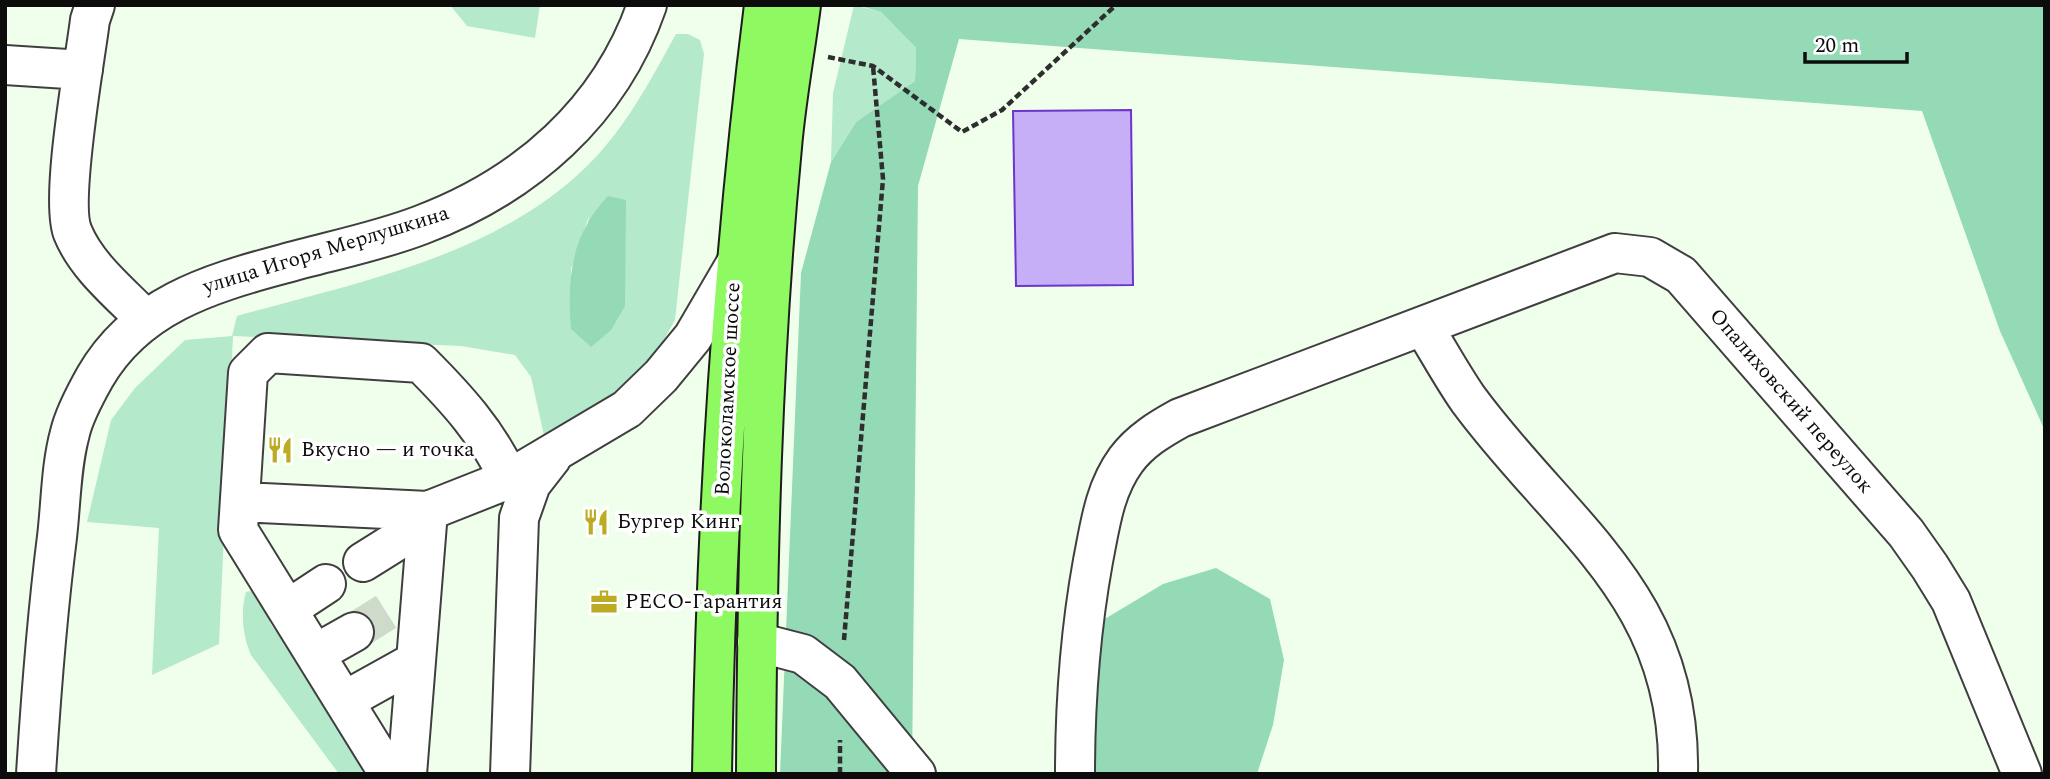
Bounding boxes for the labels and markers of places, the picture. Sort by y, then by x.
place label: Вкусно — и точка [301,434,475,466]
restaurant icon: Вкусно — и точка [265,435,295,465]
place label: Бургер Кинг [617,506,740,538]
restaurant icon: Бургер Кинг [581,507,611,537]
place label: РЕСО-Гарантия [625,586,783,618]
office icon: РЕСО-Гарантия [589,587,619,617]

